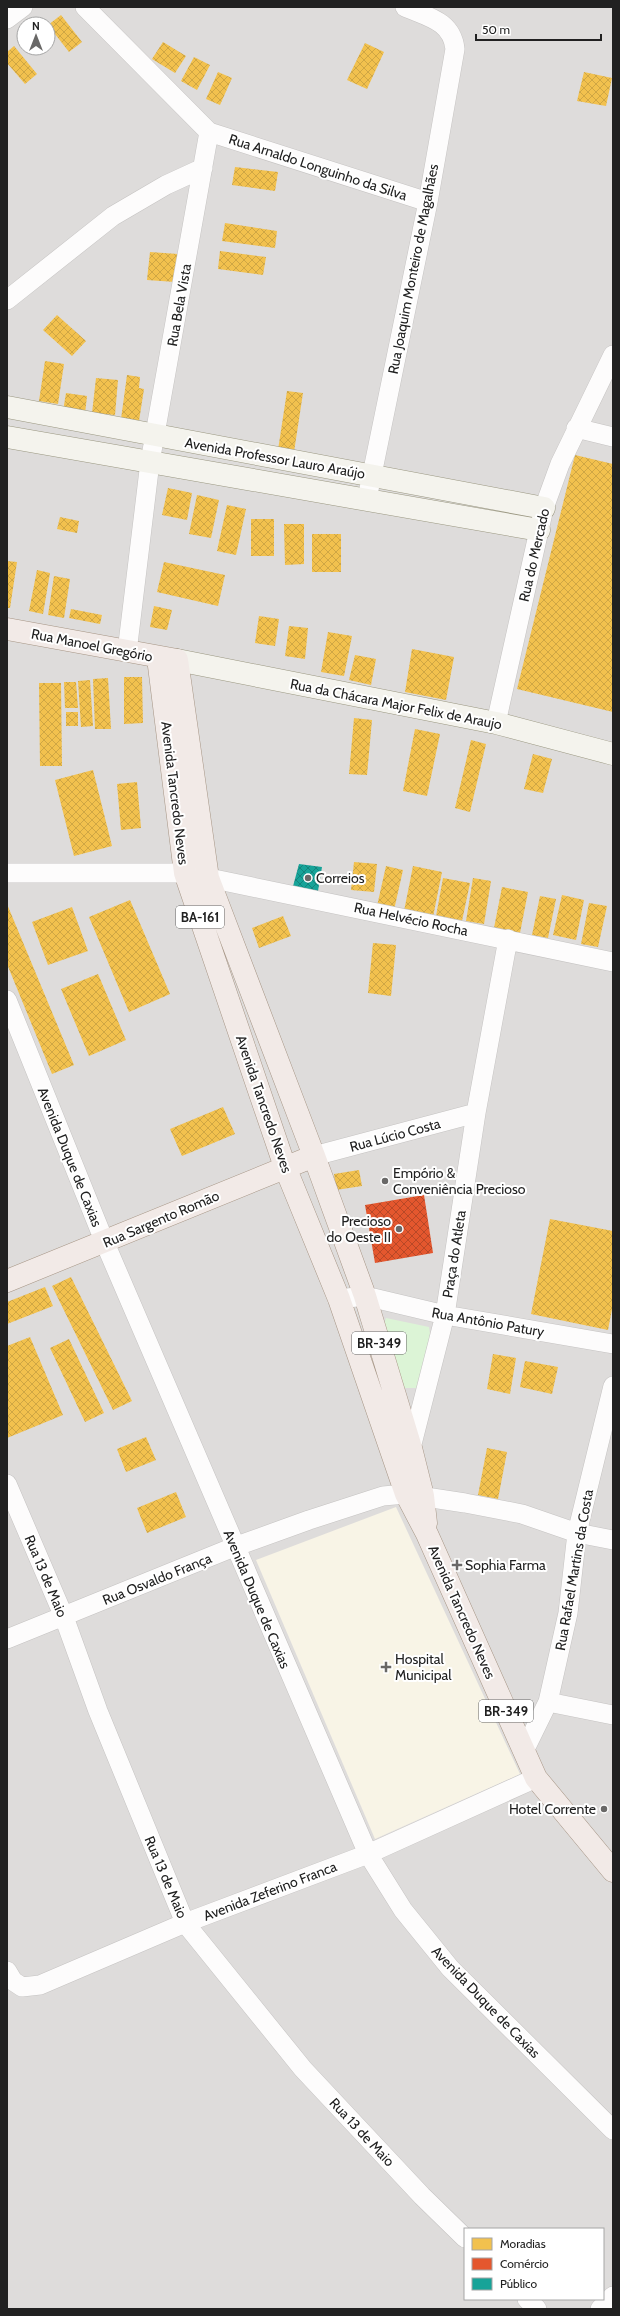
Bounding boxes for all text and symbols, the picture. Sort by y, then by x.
north arrow [16,16,56,56]
scale bar [476,16,601,42]
text: N [32,19,40,33]
text: 50 m [482,22,510,37]
street label: Rua Arnaldo Longuinho da Silva [227,130,410,204]
street label: Rua Joaquim Monteiro de Magalhães [384,162,442,376]
street label: Rua Bela Vista [163,262,195,348]
street label: Avenida Professor Lauro Araújo [184,433,367,483]
street label: Rua do Mercado [515,506,554,603]
street label: Rua Manoel Gregório [30,624,154,666]
street label: Rua da Chácara Major Felix de Araujo [289,675,504,733]
street label: Avenida Tancredo Neves [157,720,193,866]
place label: Correios [316,869,365,887]
marker: Correios [303,873,313,883]
street label: Rua Helvécio Rocha [352,898,470,940]
road number: BA-161 [176,906,224,928]
street label: Avenida Tancredo Neves [232,1033,296,1175]
street label: Avenida Duque de Caxias [34,1085,106,1230]
street label: Rua Lúcio Costa [348,1114,443,1156]
place label: Empório & Conveniência Precioso [393,1164,526,1198]
marker: Empório & Conveniência Precioso [380,1176,390,1186]
street label: Rua Sargento Romão [100,1186,222,1252]
street label: Praça do Atleta [438,1209,470,1299]
place label: Precioso do Oeste II [327,1212,391,1246]
marker: Precioso do Oeste II [394,1224,404,1234]
street label: Rua Antônio Patury [430,1303,546,1341]
road number: BR-349 [352,1332,406,1354]
street label: Rua Rafael Martins da Costa [551,1488,597,1652]
street label: Avenida Duque de Caxias [220,1527,294,1671]
street label: Rua 13 de Maio [21,1532,72,1620]
street label: Avenida Tancredo Neves [424,1542,500,1682]
street label: Rua Osvaldo França [100,1549,214,1609]
place label: Sophia Farma [465,1556,546,1574]
marker: Sophia Farma [452,1560,462,1570]
place label: Hospital Municipal [395,1650,452,1684]
marker: Hospital Municipal [380,1661,392,1673]
road number: BR-349 [479,1700,533,1722]
place label: Hotel Corrente [509,1800,596,1818]
marker: Hotel Corrente [599,1804,609,1814]
street label: Rua 13 de Maio [141,1833,192,1921]
street label: Avenida Zeferino Franca [201,1857,339,1925]
street label: Avenida Duque de Caxias [428,1942,544,2062]
street label: Rua 13 de Maio [326,2094,399,2170]
legend [464,2228,604,2300]
text: Moradias [500,2236,546,2251]
text: Comércio [500,2256,549,2271]
text: Público [500,2276,537,2291]

